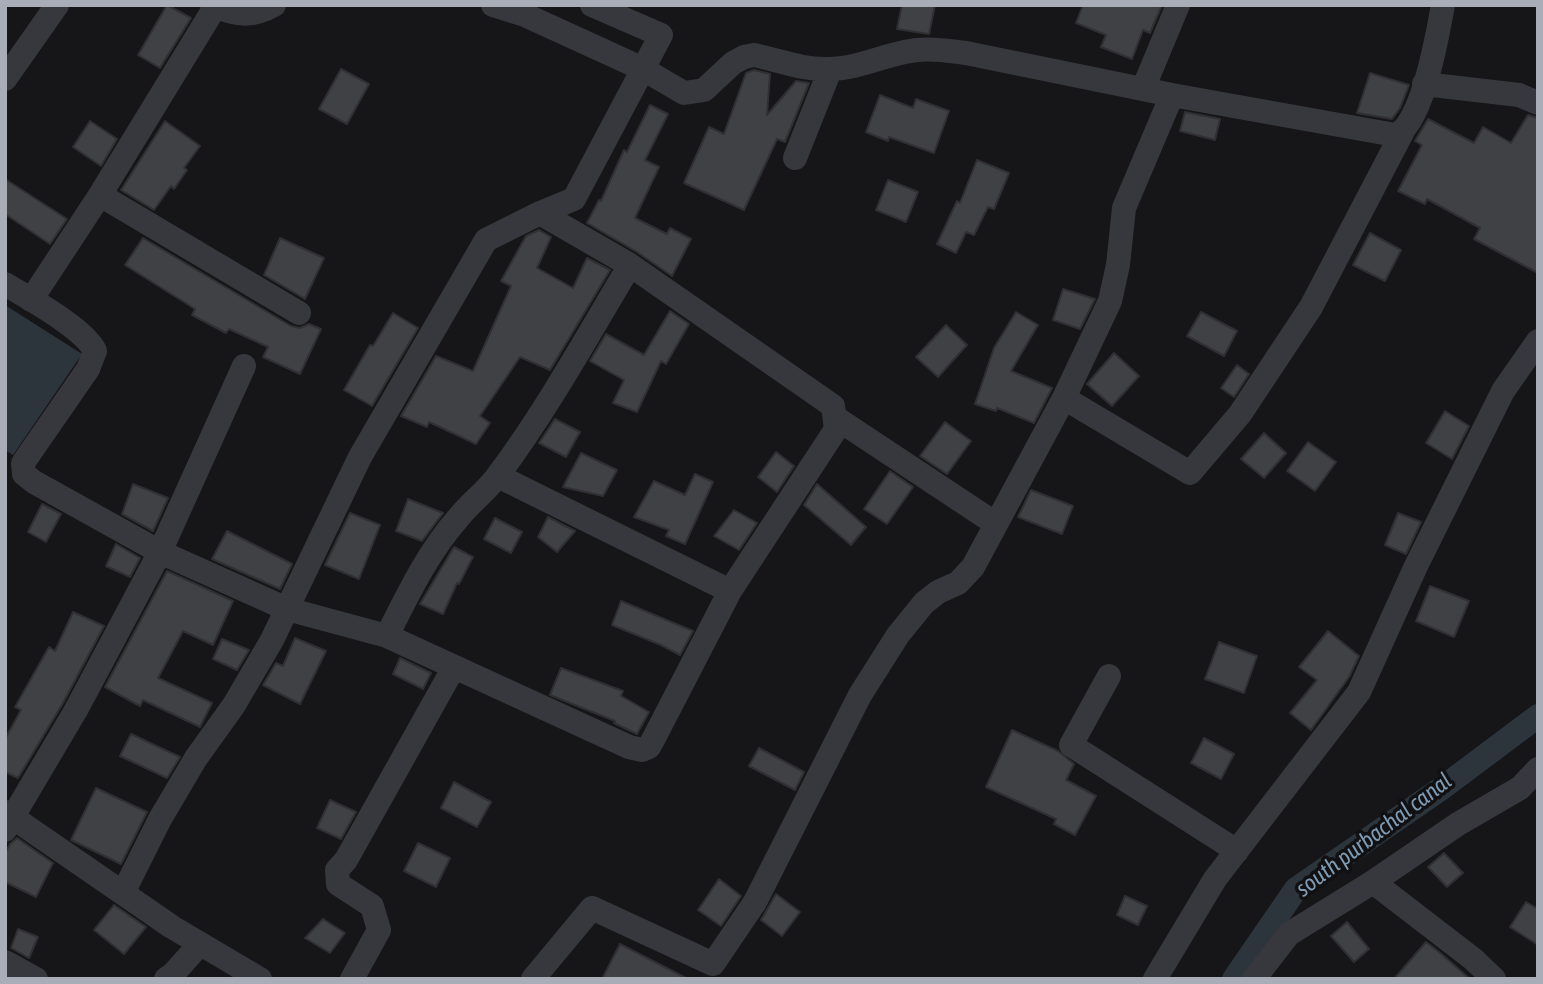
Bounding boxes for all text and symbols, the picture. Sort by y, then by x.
water label: south purbachal canal [1291,767,1457,903]

